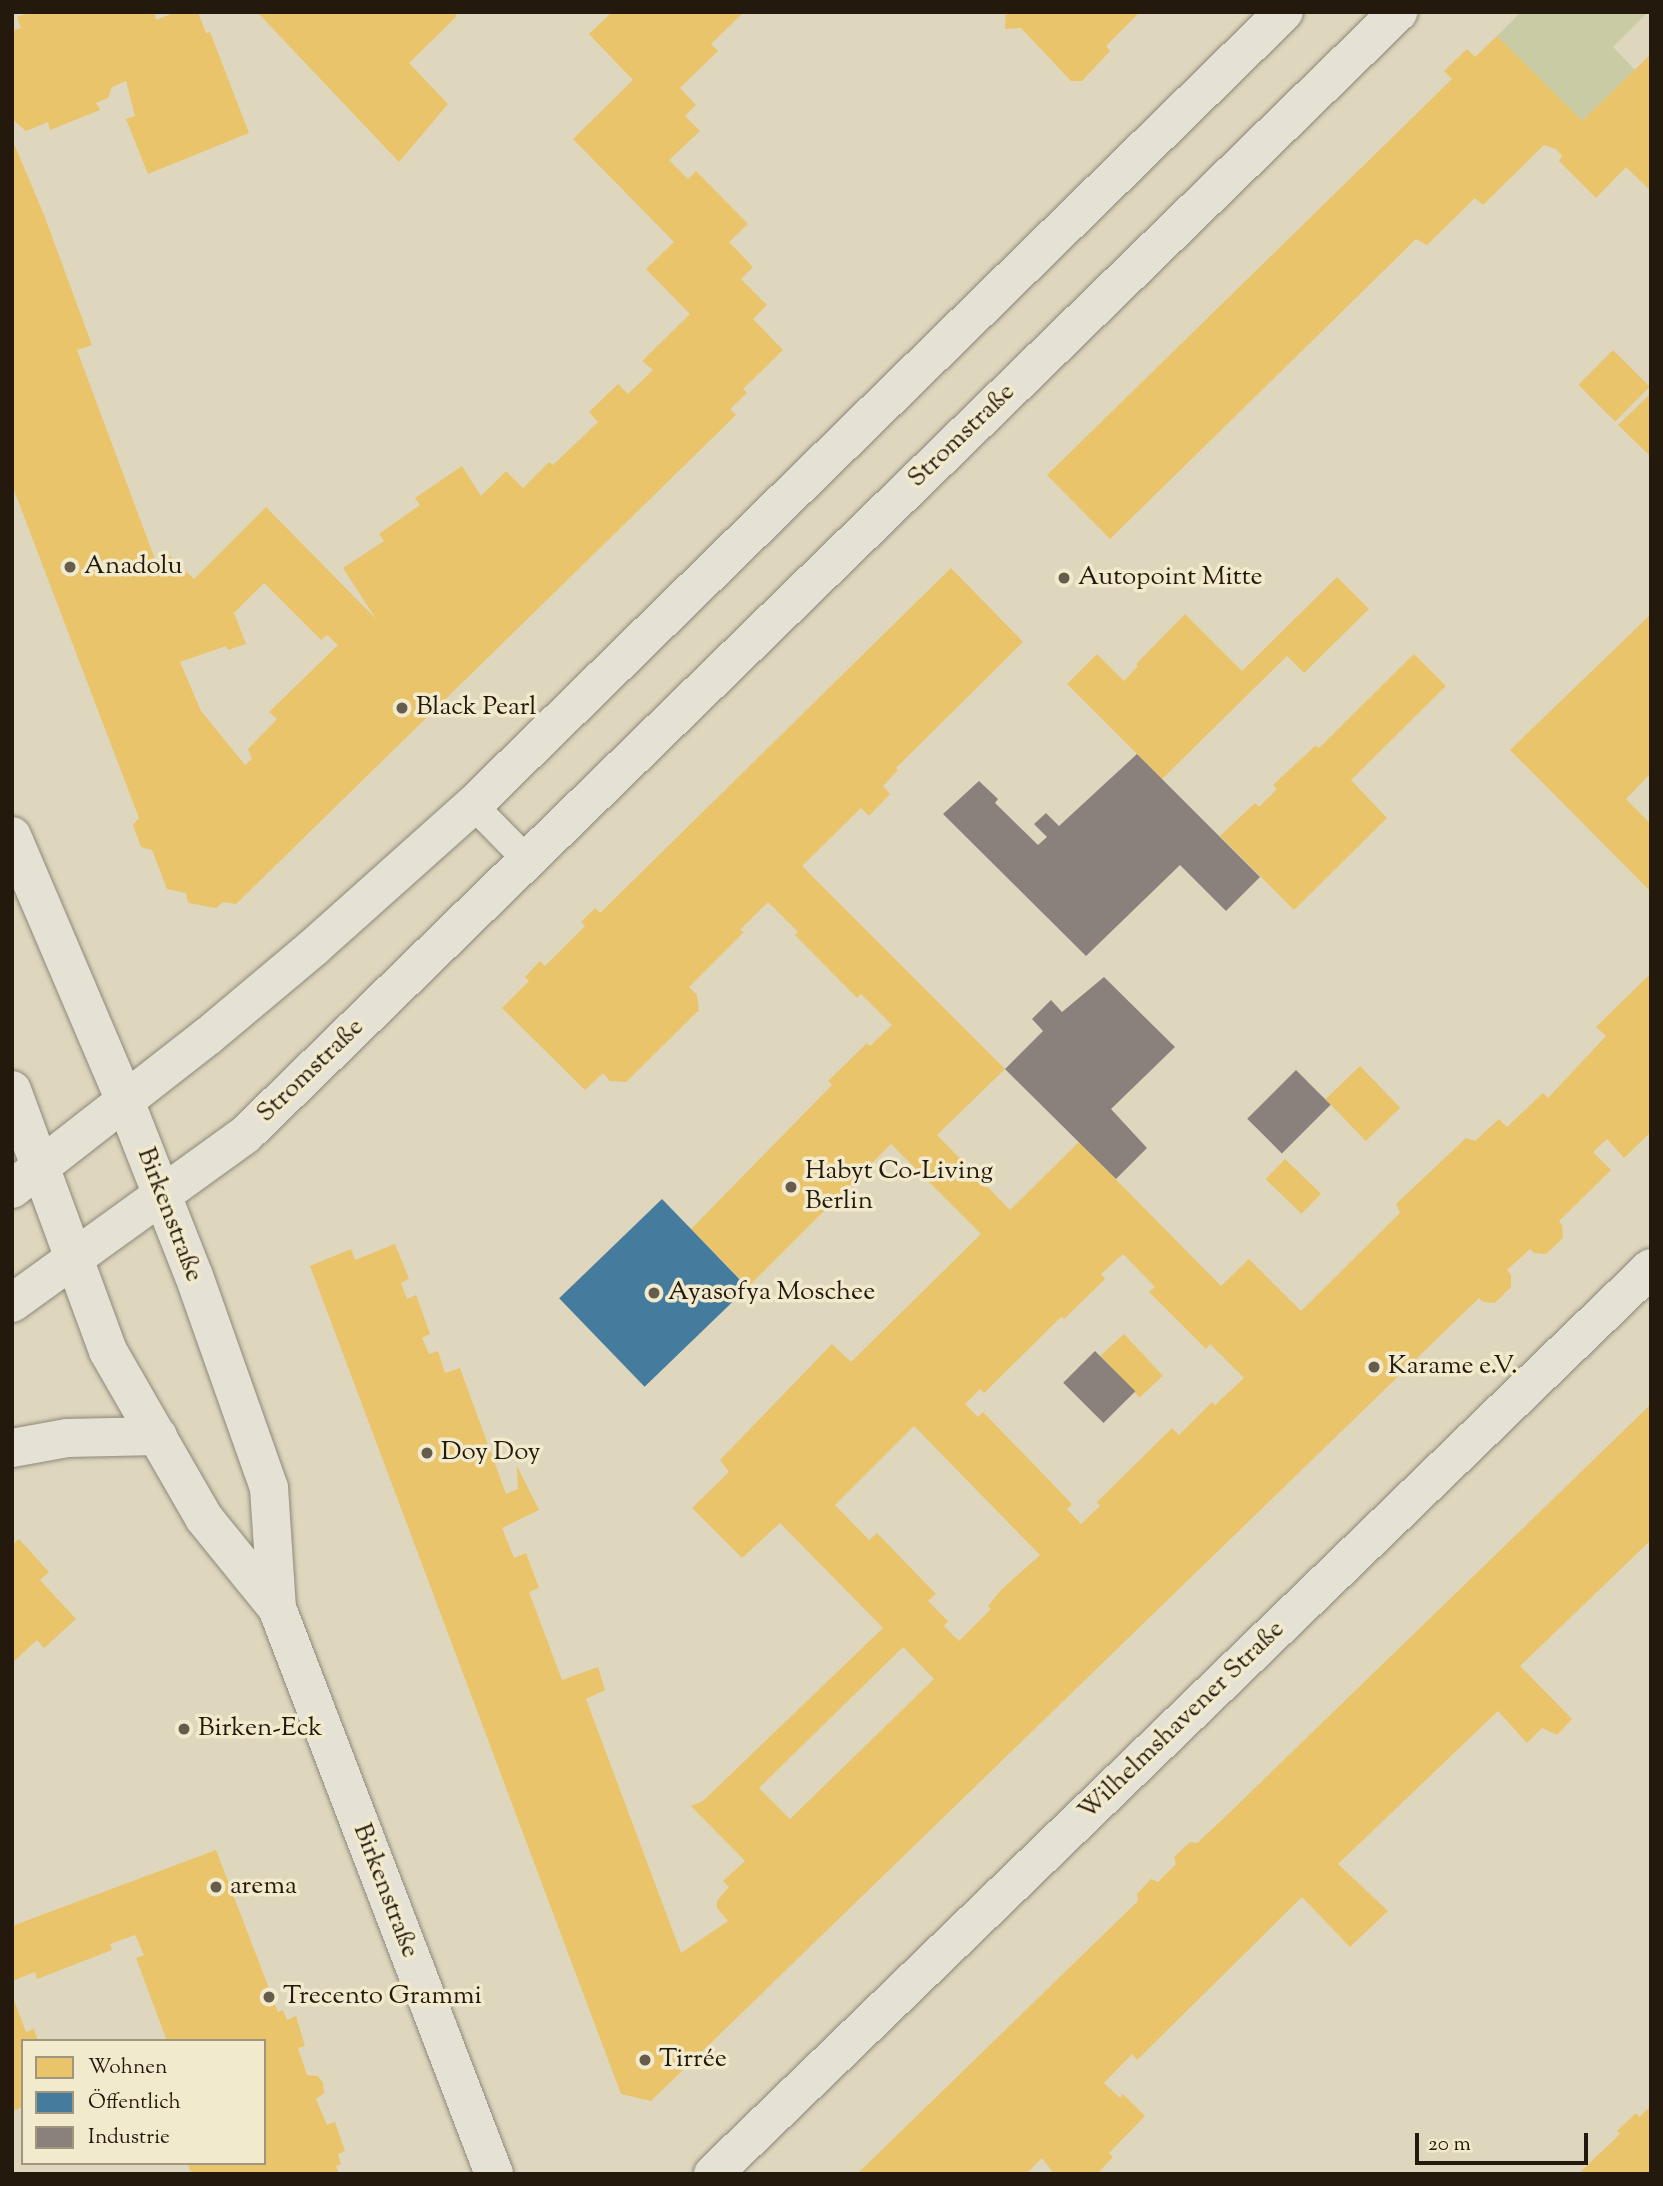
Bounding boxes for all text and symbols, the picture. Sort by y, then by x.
street label: Stromstraße [902,377,1022,495]
place label: Anadolu [84,551,183,583]
marker: Anadolu [62,559,78,575]
place label: Autopoint Mitte [1078,562,1263,594]
marker: Autopoint Mitte [1056,570,1072,586]
place label: Black Pearl [416,692,537,724]
marker: Black Pearl [394,700,410,716]
street label: Stromstraße [251,1012,371,1130]
street label: Birkenstraße [129,1144,209,1286]
place label: Habyt Co-Living Berlin [805,1156,993,1218]
marker: Habyt Co-Living Berlin [783,1179,799,1195]
place label: Ayasofya Moschee [668,1277,875,1309]
marker: Ayasofya Moschee [646,1285,662,1301]
place label: Karame e.V. [1388,1351,1517,1383]
marker: Karame e.V. [1366,1359,1382,1375]
place label: Doy Doy [441,1437,541,1469]
marker: Doy Doy [419,1445,435,1461]
street label: Wilhelmshavener Straße [1073,1615,1291,1827]
place label: Birken-Eck [198,1713,322,1745]
marker: Birken-Eck [176,1721,192,1737]
street label: Birkenstraße [345,1820,425,1962]
place label: arema [230,1871,297,1903]
marker: arema [208,1879,224,1895]
place label: Trecento Grammi [283,1981,482,2013]
marker: Trecento Grammi [261,1989,277,2005]
legend [21,2039,266,2165]
place label: Tirrée [659,2044,727,2076]
marker: Tirrée [637,2052,653,2068]
text: Wohnen [88,2053,167,2083]
text: Öffentlich [88,2088,181,2118]
scale bar [1418,2120,1591,2164]
text: Industrie [88,2123,170,2153]
text: 20 m [1428,2130,1471,2160]

